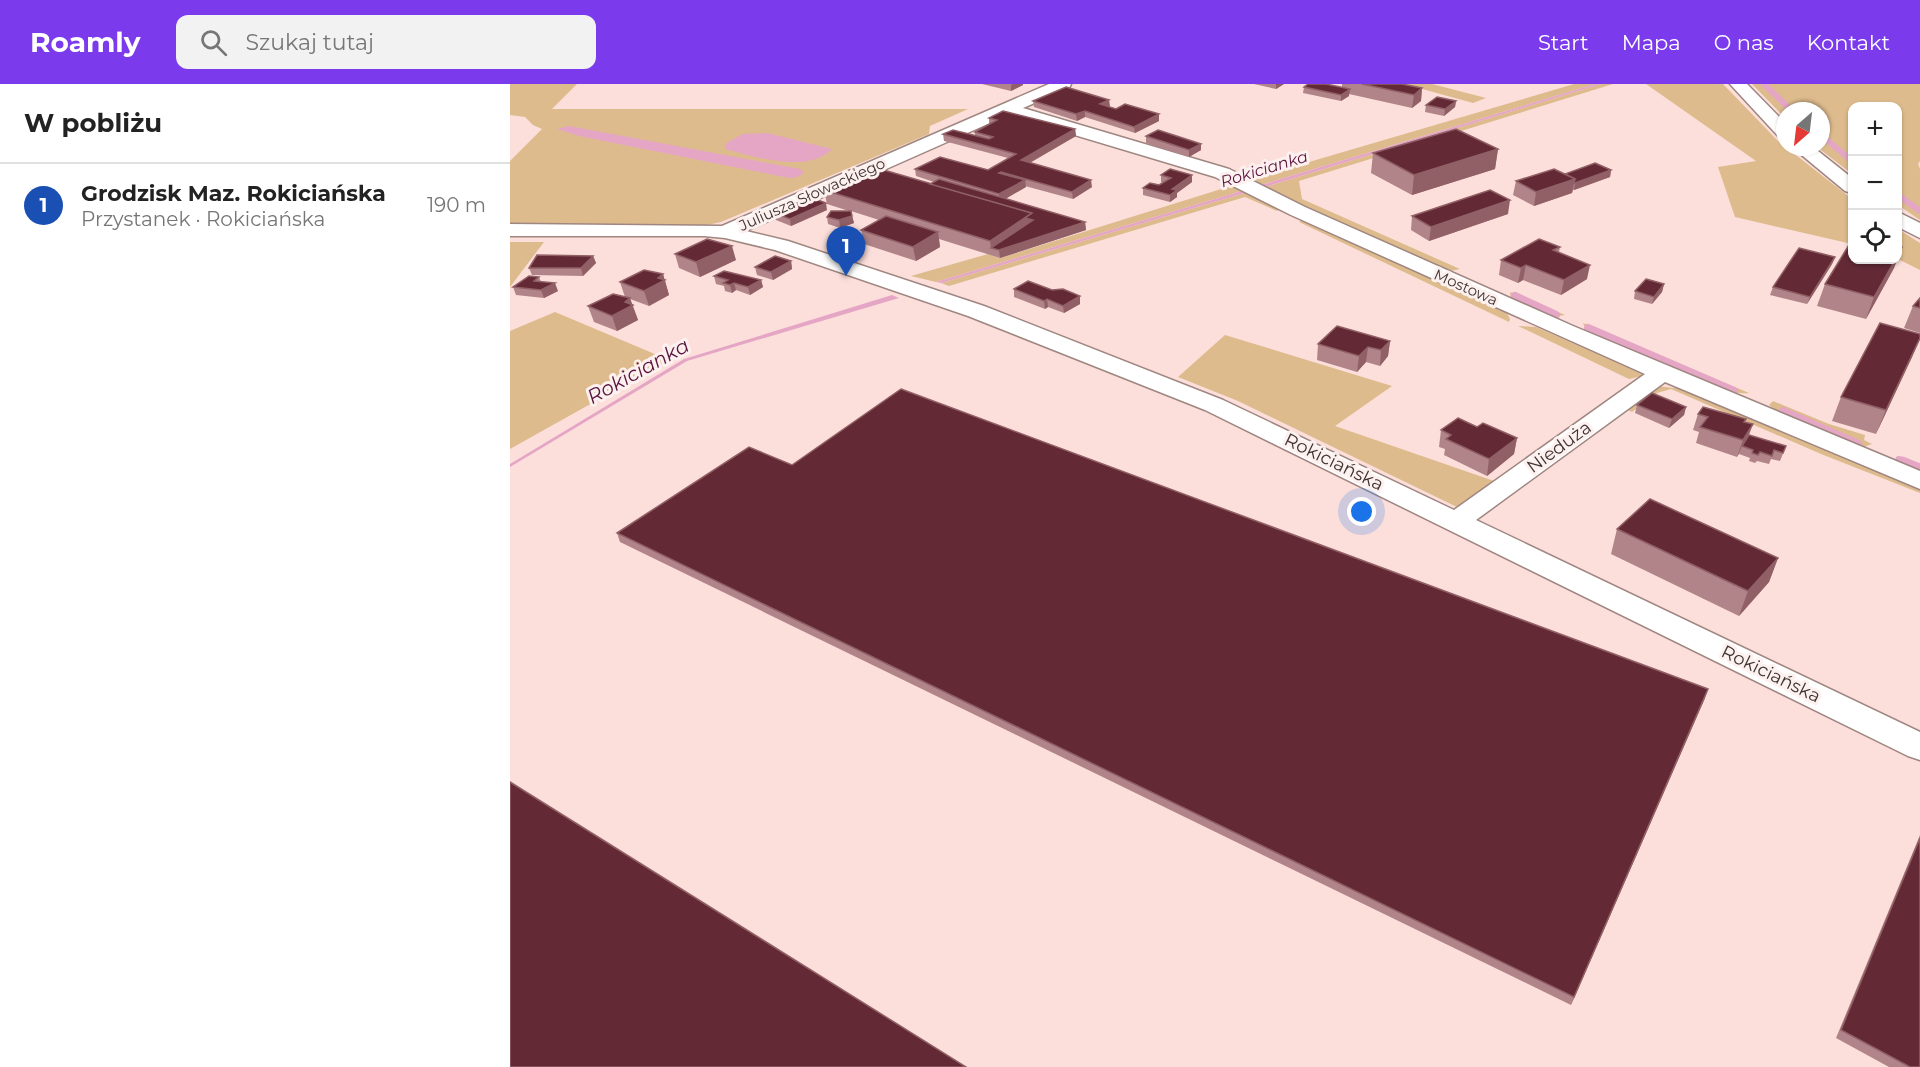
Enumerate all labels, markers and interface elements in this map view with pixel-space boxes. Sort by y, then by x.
search box [176,15,596,69]
text: Roamly [30,25,140,59]
icon: search [197,26,230,59]
text: Szukaj tutaj [245,29,374,56]
text: Start [1538,30,1589,55]
text: Mapa [1622,30,1681,55]
text: O nas [1714,30,1774,55]
text: Kontakt [1807,30,1890,55]
north arrow [1776,102,1830,156]
map controls [1848,102,1902,264]
button: + [1848,102,1902,156]
text: W pobliżu [24,107,162,139]
water label: Rokicianka [1218,147,1310,191]
street label: Juliusza Słowackiego [735,153,888,235]
button: − [1848,156,1902,210]
text: Grodzisk Maz. Rokiciańska [81,180,386,207]
text: 1 [40,193,47,217]
text: 190 m [427,193,486,217]
text: Przystanek · Rokiciańska [81,207,325,231]
button: locate [1848,210,1902,264]
pin: 1 [826,226,866,276]
street label: Mostowa [1431,265,1501,309]
water label: Rokicianka [583,333,693,409]
street label: Nieduża [1522,416,1596,478]
street label: Rokiciańska [1281,429,1387,495]
your location [1347,497,1376,526]
street label: Rokiciańska [1718,641,1824,707]

